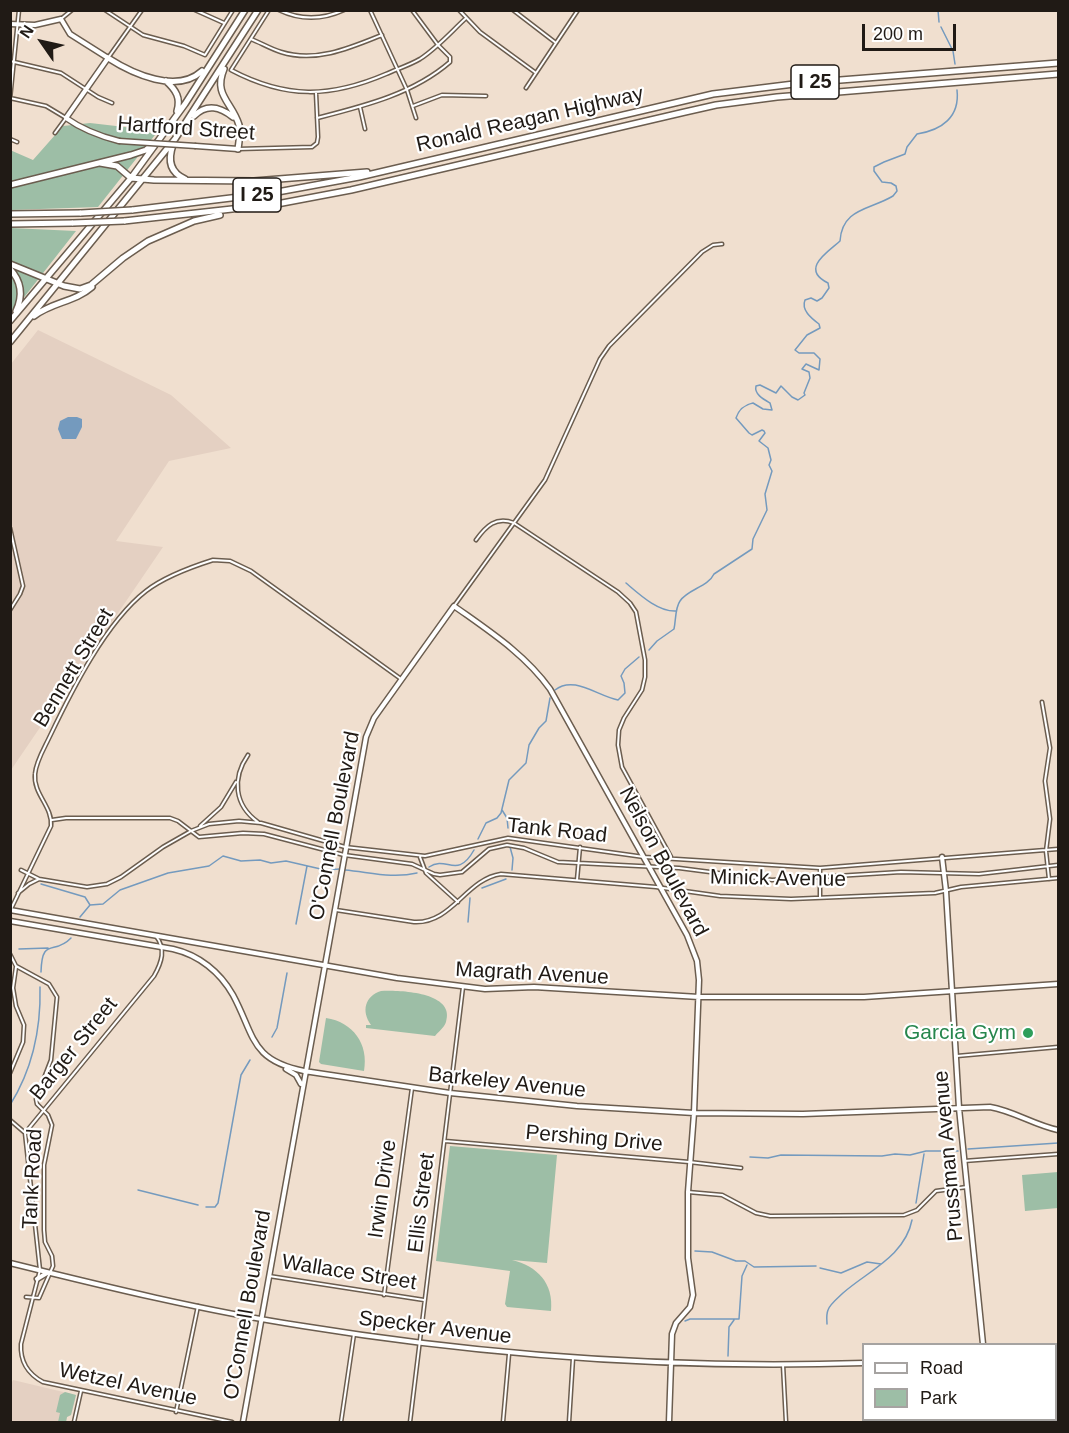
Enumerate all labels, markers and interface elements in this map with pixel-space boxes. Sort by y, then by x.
north arrow [12,12,72,72]
scale bar [865,12,960,50]
text: N [16,22,37,41]
text: 200 m [873,24,923,44]
road number: I 25 [791,65,839,99]
street label: Ronald Reagan Highway [414,82,646,158]
street label: Hartford Street [116,112,256,146]
road number: I 25 [233,178,281,212]
street label: Bennett Street [29,604,119,732]
street label: O'Connell Boulevard [304,729,366,923]
street label: Nelson Boulevard [613,783,713,941]
street label: Tank Road [506,813,608,849]
street label: Minick Avenue [710,865,846,893]
street label: Magrath Avenue [455,957,609,991]
street label: Barger Street [25,993,123,1105]
place label: Garcia Gym [904,1020,1016,1046]
marker: Garcia Gym [1021,1026,1035,1040]
street label: Barkeley Avenue [427,1062,587,1104]
street label: Prussman Avenue [929,1070,969,1242]
street label: Pershing Drive [524,1120,664,1158]
street label: Tank Road [18,1128,48,1230]
street label: Irwin Drive [364,1138,402,1240]
street label: Ellis Street [403,1152,441,1254]
street label: O'Connell Boulevard [219,1208,277,1402]
street label: Wallace Street [280,1250,418,1296]
street label: Specker Avenue [357,1306,513,1350]
legend [862,1343,1057,1421]
street label: Wetzel Avenue [57,1358,199,1412]
text: Road [920,1358,963,1378]
text: Park [920,1388,957,1408]

